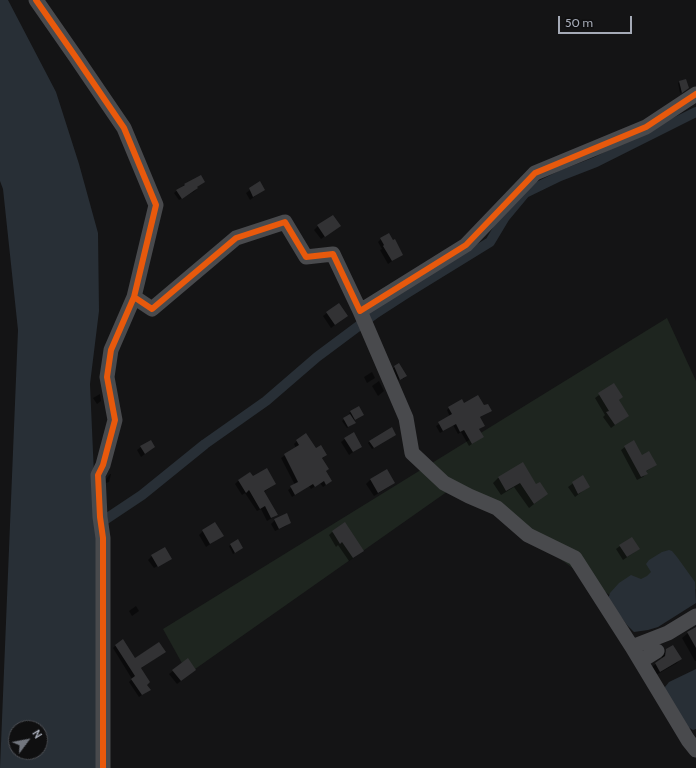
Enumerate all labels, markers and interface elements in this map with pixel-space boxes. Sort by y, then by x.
scale bar [560,8,634,34]
text: 50 m [565,15,593,30]
north arrow [8,720,48,760]
text: N [29,727,45,741]

